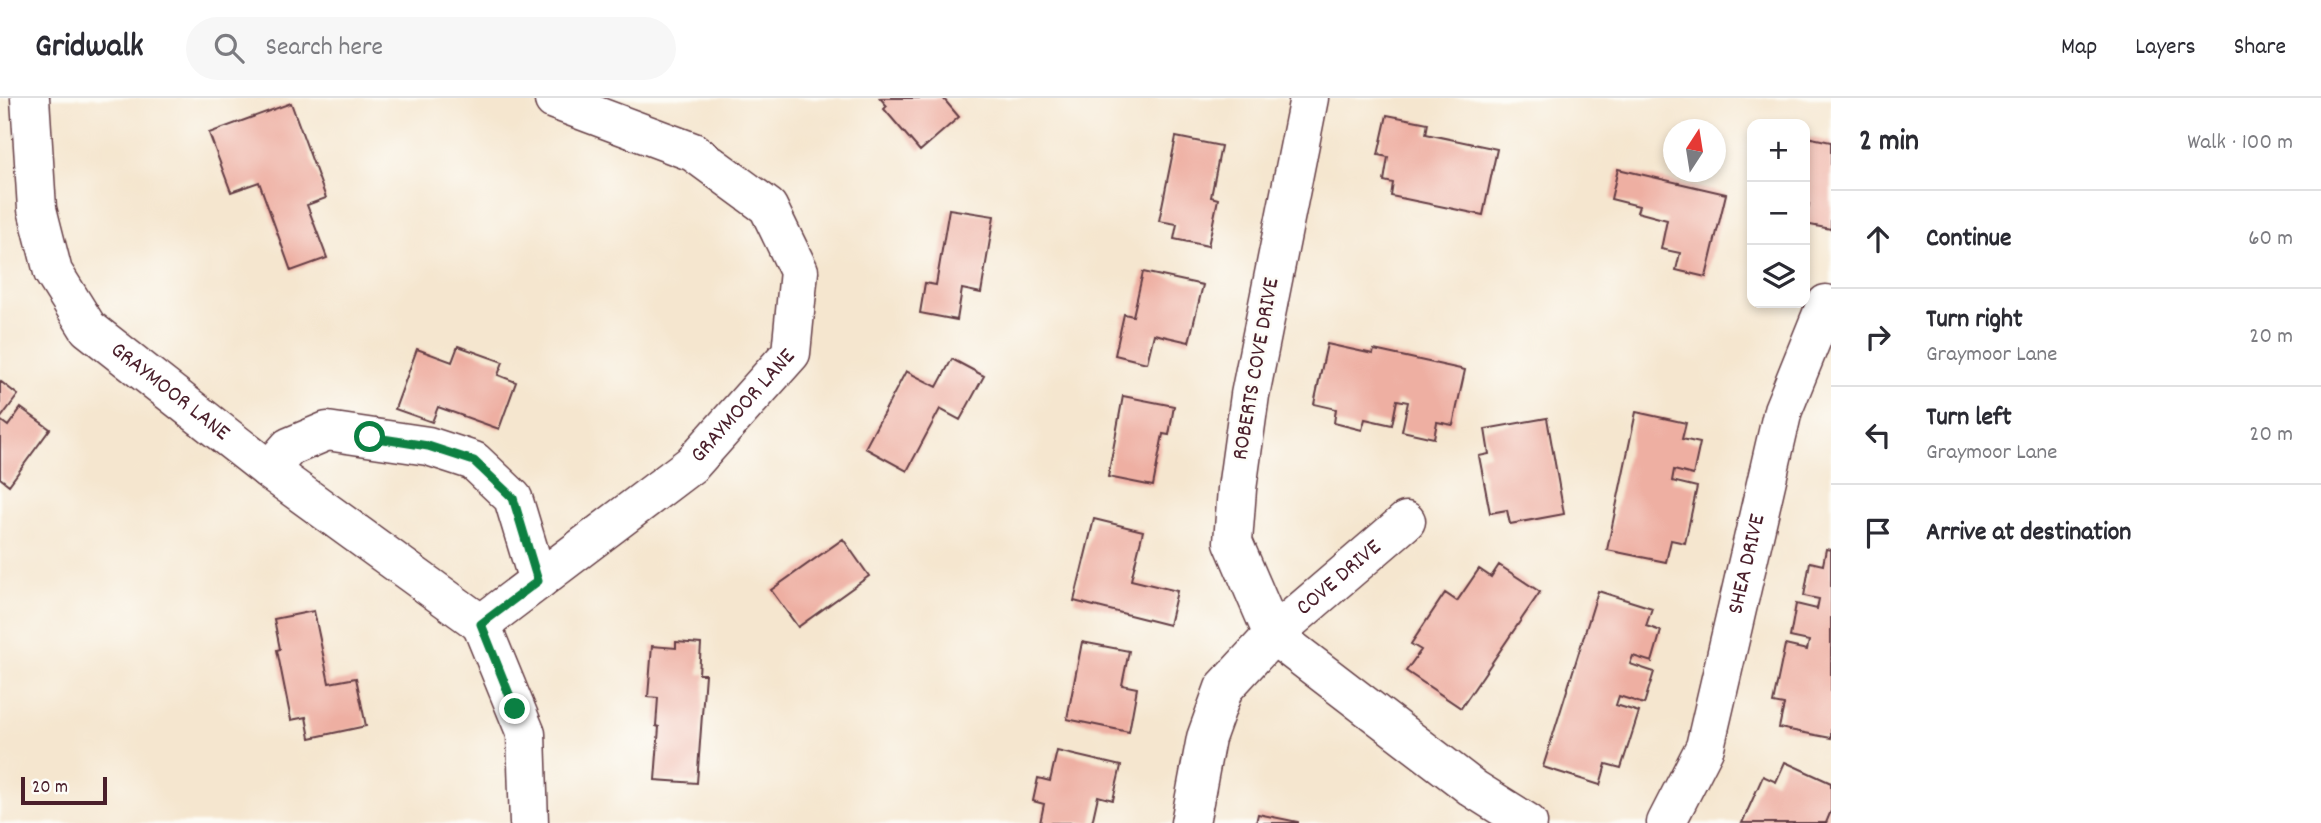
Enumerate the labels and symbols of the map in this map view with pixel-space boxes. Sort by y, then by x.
north arrow [1663,119,1726,182]
street label: ROBERTS COVE DRIVE [1225,275,1289,463]
street label: GRAYMOOR LANE [103,335,237,450]
street label: GRAYMOOR LANE [683,341,804,471]
route start [354,421,385,452]
street label: SHEA DRIVE [1720,510,1775,618]
street label: COVE DRIVE [1289,532,1390,624]
route end [499,693,530,724]
scale bar [21,774,107,806]

